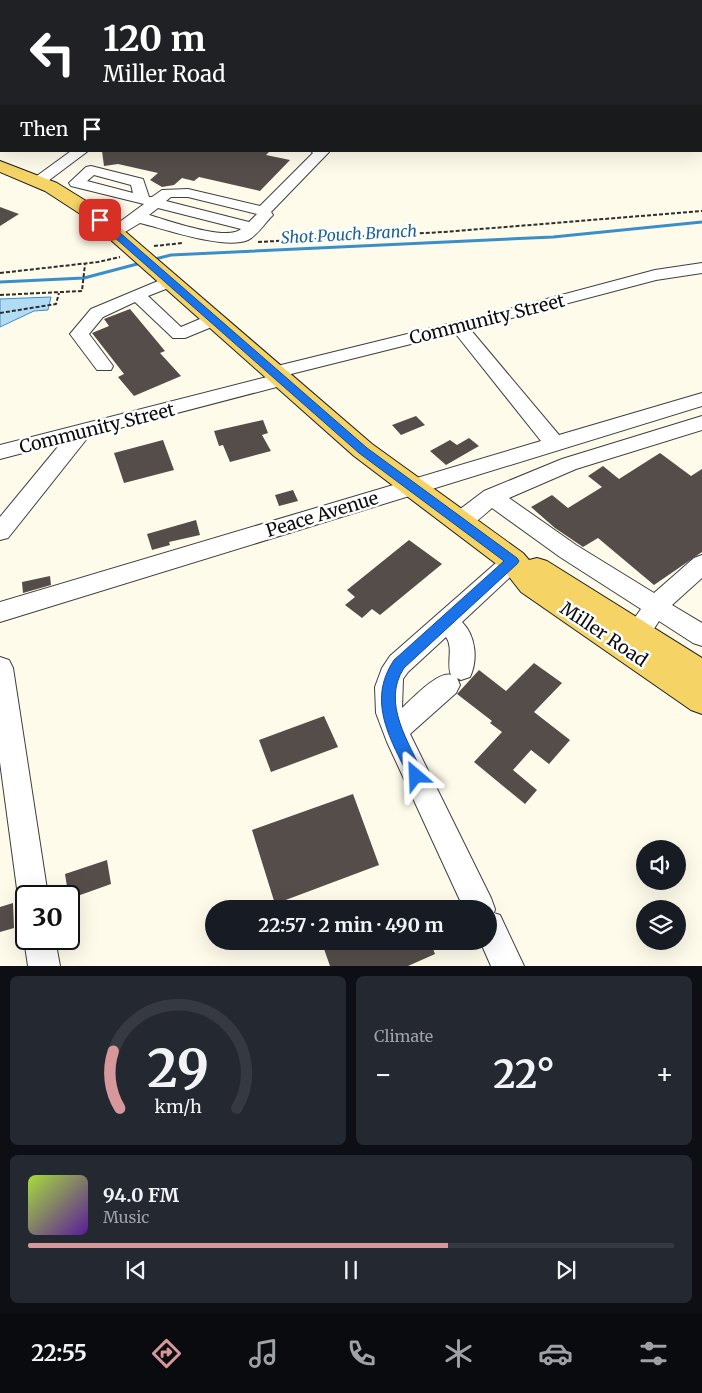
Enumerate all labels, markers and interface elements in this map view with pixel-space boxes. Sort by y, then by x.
text: 120 m [103,17,206,61]
icon: left [20,20,85,85]
text: Miller Road [103,60,225,88]
icon: arrive [78,115,106,143]
text: Then [20,117,68,141]
pin [79,199,121,241]
icon: arrive [86,206,114,234]
water label: Shot Pouch Branch [280,220,418,248]
street label: Community Street [407,289,567,349]
street label: Community Street [17,398,177,458]
street label: Peace Avenue [263,486,381,542]
street label: Miller Road [556,596,652,672]
position arrow [389,749,441,801]
map controls [636,840,686,950]
button: sound [636,840,686,890]
speed limit sign: 30 [15,885,80,950]
button: layers [636,900,686,950]
text: 22:57 · 2 min · 490 m [258,913,444,937]
text: Climate [374,1026,433,1046]
text: 29 [147,1036,209,1101]
text: 22° [493,1051,555,1098]
text: − [374,1056,393,1092]
text: + [655,1056,674,1092]
text: km/h [154,1095,202,1118]
text: 94.0 FM [103,1183,179,1207]
text: Music [103,1207,149,1227]
icon: previous [122,1256,150,1284]
icon: pause [337,1256,365,1284]
icon: next [552,1256,580,1284]
icon: directions [149,1336,184,1371]
icon: music [246,1336,281,1371]
icon: phone [344,1336,379,1371]
icon: climate [441,1336,476,1371]
icon: car [538,1336,573,1371]
icon: filters [636,1336,671,1371]
text: 22:55 [31,1339,87,1367]

